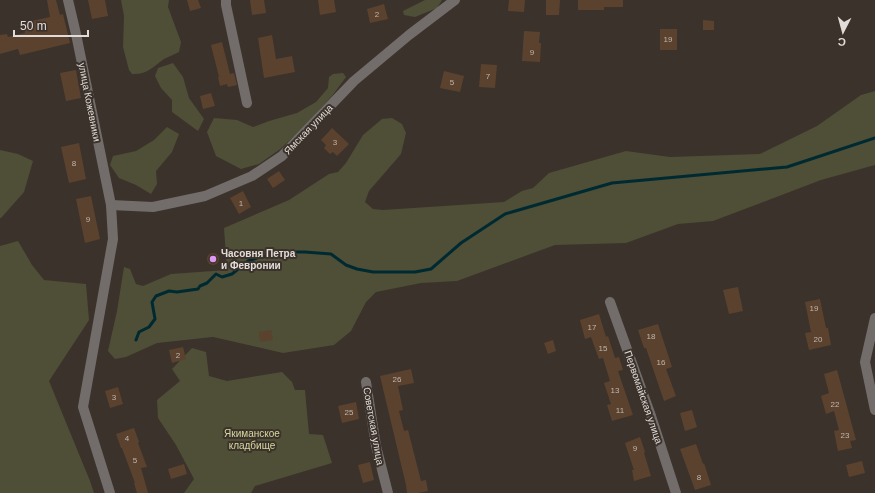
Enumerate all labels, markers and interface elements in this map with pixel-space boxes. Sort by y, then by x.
house number: 2 [375,10,380,19]
scale bar [14,12,88,38]
north arrow [823,12,863,52]
text: 50 m [20,19,47,33]
house number: 19 [664,35,673,44]
text: С [837,36,847,48]
house number: 9 [530,48,535,57]
street label: улица Кожевники [76,62,103,143]
house number: 7 [486,72,491,81]
house number: 5 [450,78,455,87]
street label: Ямская улица [282,102,335,157]
house number: 3 [333,138,338,147]
house number: 8 [72,159,77,168]
house number: 1 [239,199,244,208]
house number: 9 [86,215,91,224]
place label: Часовня Петра и Февронии [221,248,296,271]
marker: Часовня Петра и Февронии [208,254,218,264]
house number: 19 [810,304,819,313]
house number: 17 [588,323,597,332]
house number: 18 [647,332,656,341]
house number: 20 [814,335,823,344]
house number: 15 [599,344,608,353]
street label: Первомайская улица [622,349,665,446]
house number: 2 [176,351,181,360]
house number: 16 [657,358,666,367]
house number: 26 [393,375,402,384]
street label: Советская улица [361,386,386,466]
house number: 13 [611,386,620,395]
house number: 3 [112,393,117,402]
house number: 22 [831,400,840,409]
house number: 11 [616,406,625,415]
house number: 25 [345,408,354,417]
park label: Якиманское кладбище [224,428,280,451]
house number: 23 [841,431,850,440]
house number: 4 [125,434,130,443]
house number: 9 [633,444,638,453]
house number: 5 [133,456,138,465]
house number: 8 [697,473,702,482]

